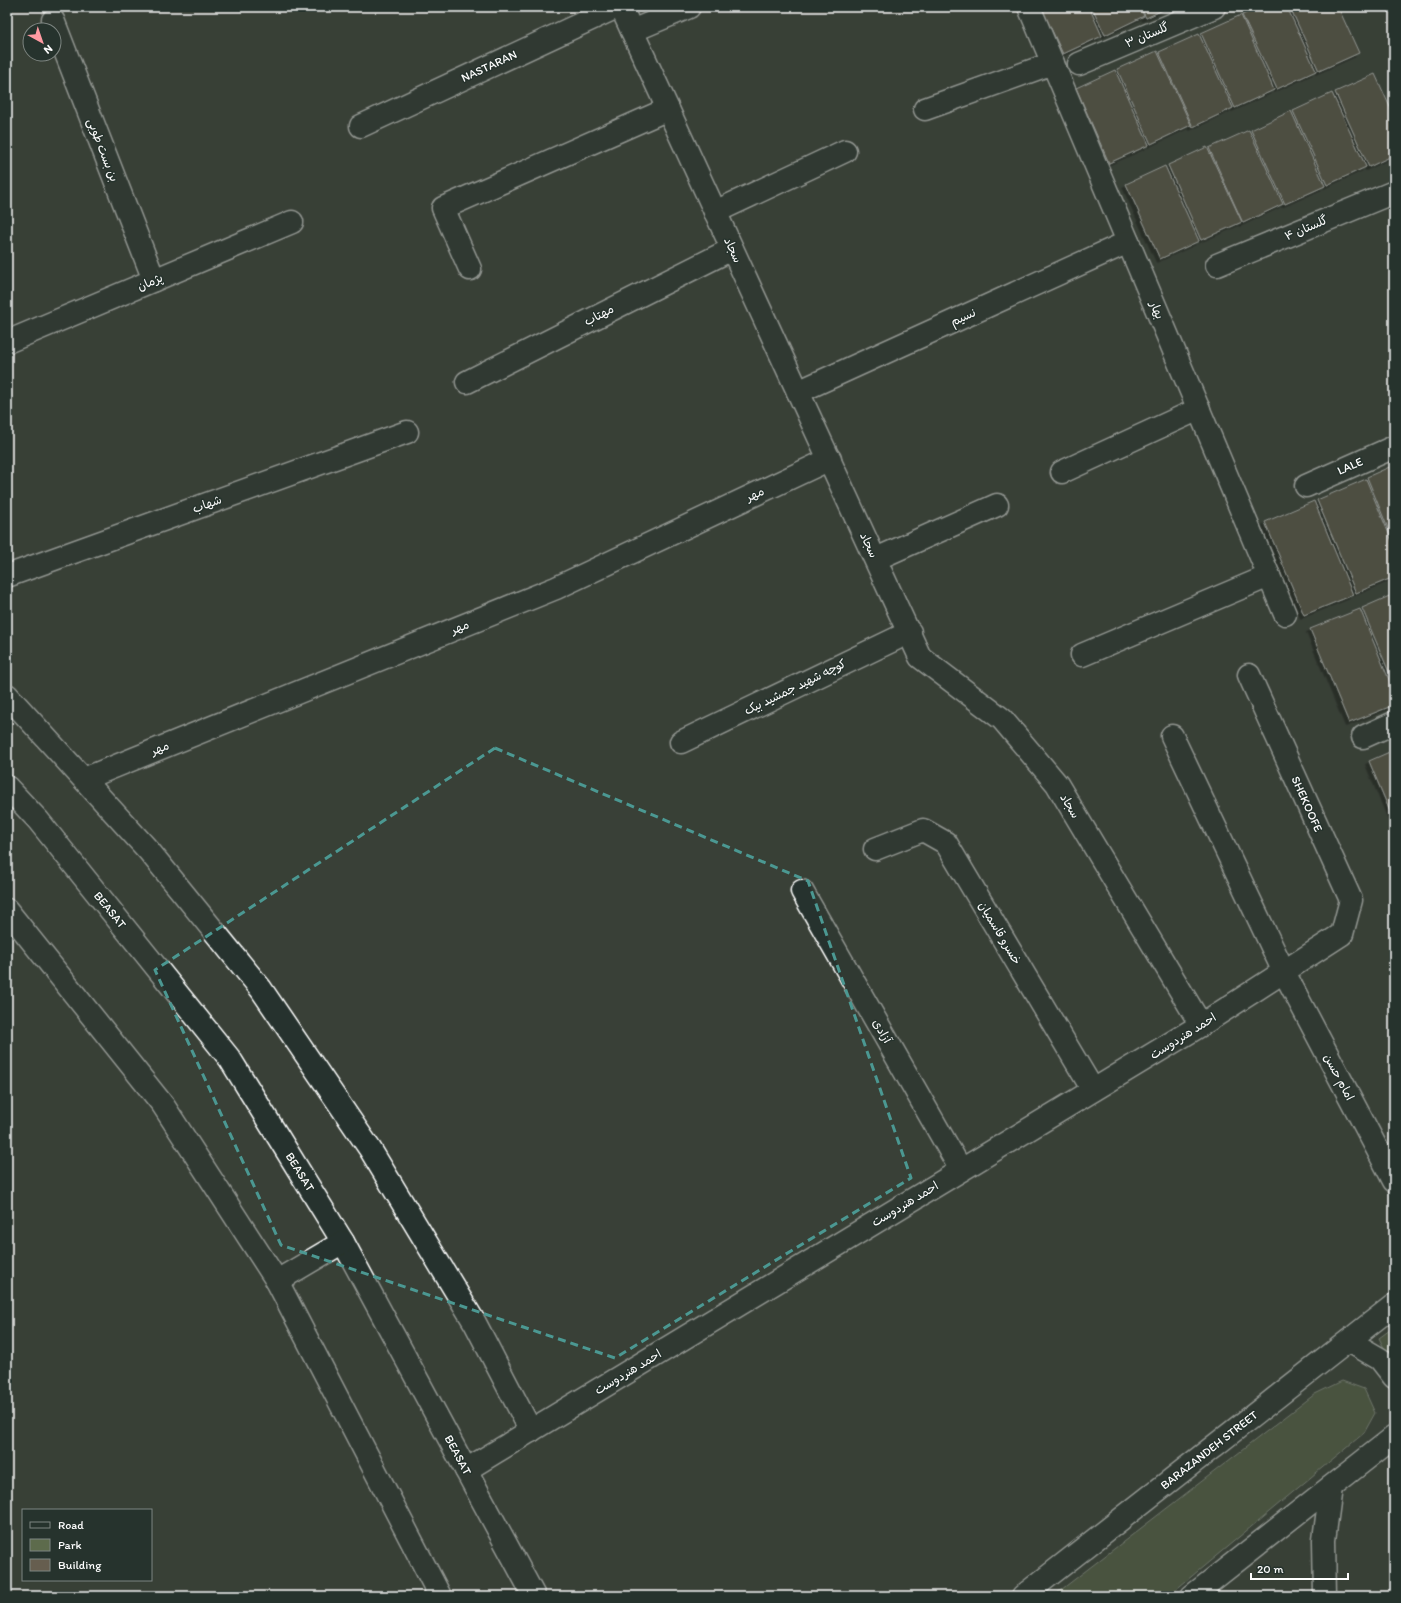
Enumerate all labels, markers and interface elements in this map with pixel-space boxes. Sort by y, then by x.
street label: گلستان ۳ [1123,20,1171,50]
north arrow [22,22,62,62]
text: N [41,42,55,57]
street label: NASTARAN [459,47,519,85]
street label: بن بست طوبی [84,116,122,184]
street label: گلستان ۴ [1282,213,1330,243]
street label: سجاد [720,235,745,265]
street label: پژمان [135,270,165,295]
street label: بهار [1146,298,1167,322]
street label: مهتاب [582,302,617,329]
street label: نسیم [948,305,979,331]
street label: LALE [1335,454,1365,478]
street label: مهر [743,484,766,505]
street label: شهاب [191,492,224,517]
street label: سجاد [856,530,881,560]
street label: مهر [448,617,471,637]
street label: کوچه شهید جمشید بیک [742,656,849,719]
street label: مهر [148,738,171,758]
street label: SHEKOOFE [1289,774,1326,834]
street label: سجاد [1056,791,1083,821]
street label: BEASAT [91,889,129,931]
street label: خسرو قاسمیان [975,899,1024,968]
street label: احمد هنردوست [1147,1010,1219,1063]
street label: آزادی [870,1017,895,1046]
street label: امام حسن [1319,1051,1357,1104]
street label: BEASAT [283,1150,318,1194]
street label: احمد هنردوست [869,1179,941,1230]
street label: احمد هنردوست [592,1347,664,1398]
street label: BARAZANDEH STREET [1158,1408,1261,1492]
street label: BEASAT [442,1433,474,1478]
legend [22,1509,152,1581]
text: Road [58,1518,84,1532]
text: Park [58,1538,82,1552]
scale bar [1251,1555,1348,1581]
text: Building [58,1558,102,1572]
text: 20 m [1257,1562,1284,1576]

